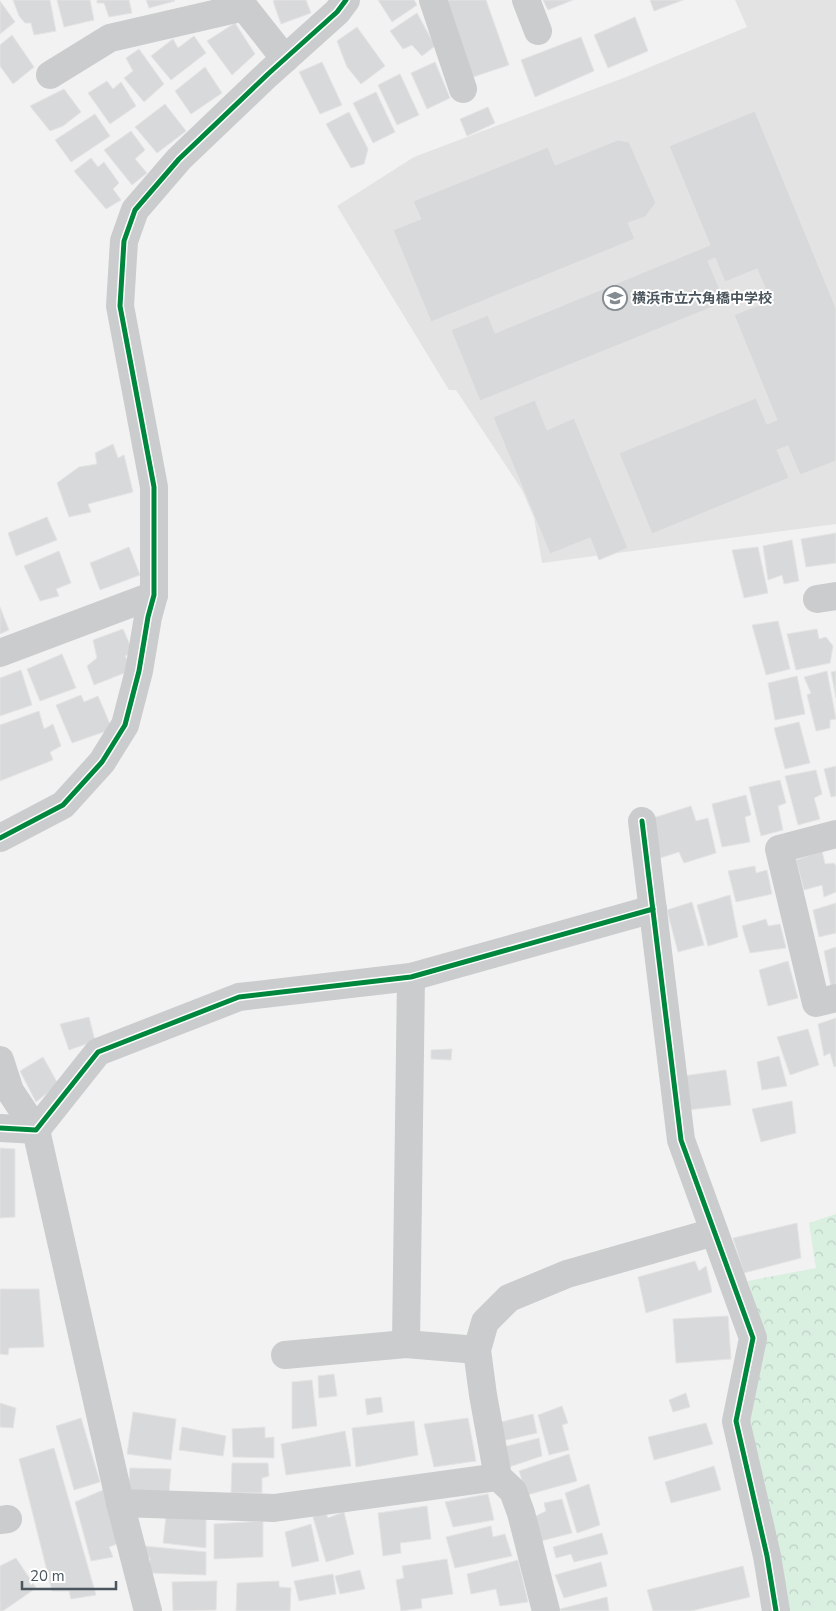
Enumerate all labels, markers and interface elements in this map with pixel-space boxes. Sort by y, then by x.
school or university icon: 横浜市立六角橋中学校 [602,285,628,311]
place label: 横浜市立六角橋中学校 [632,289,772,308]
scale bar [22,1558,116,1590]
text: 20 m [30,1566,65,1586]

